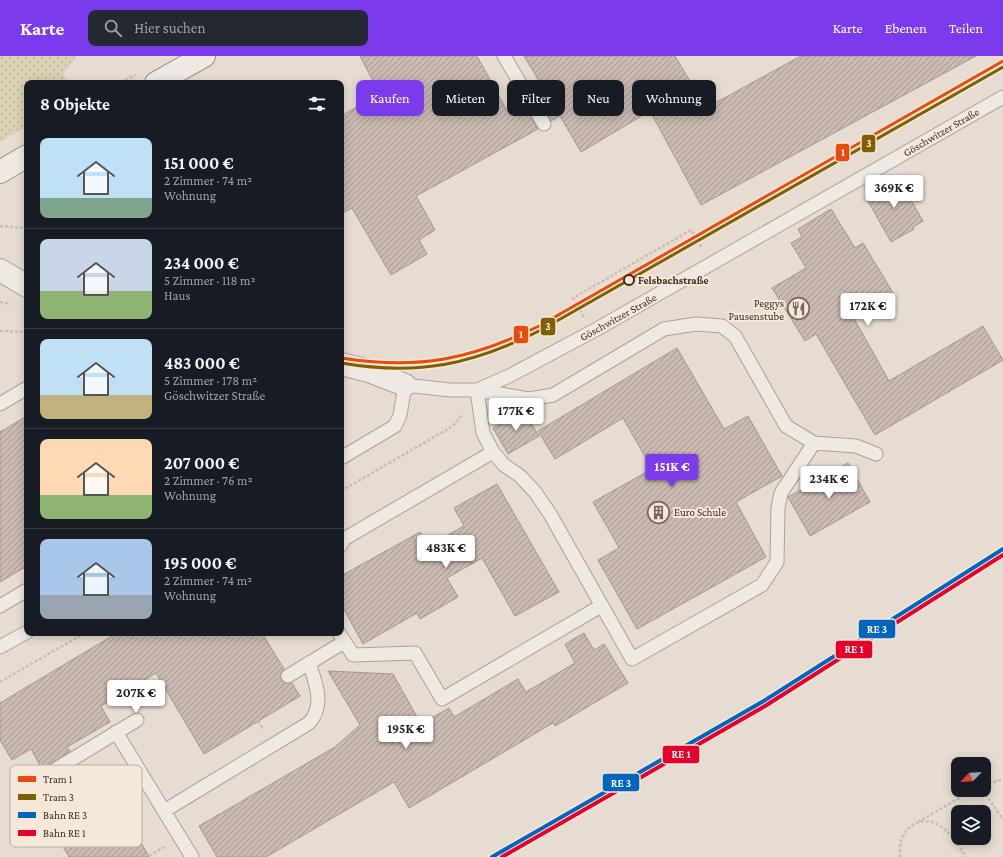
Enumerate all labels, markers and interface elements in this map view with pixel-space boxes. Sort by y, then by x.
search box [88,10,368,46]
icon: search [102,17,124,39]
text: Karte [20,18,64,39]
text: Hier suchen [134,20,206,36]
text: Karte [833,20,863,36]
text: Ebenen [885,20,927,36]
text: Teilen [949,20,983,36]
chip: Kaufen [356,80,424,116]
chip: Mieten [432,80,499,116]
chip: Filter [507,80,565,116]
chip: Neu [573,80,624,116]
chip: Wohnung [632,80,716,116]
icon: filters [306,93,328,115]
text: 8 Objekte [40,95,110,114]
street label: Göschwitzer Straße [901,105,981,159]
line badge: 3 [861,134,876,153]
text: 3 [866,137,872,149]
line badge: 1 [835,143,850,162]
text: 1 [841,146,845,158]
icon: home [72,154,120,202]
text: 151 000 € [164,154,234,173]
text: 2 Zimmer · 74 m² [164,173,252,188]
pin: 369K € [861,175,927,209]
text: 369K € [874,180,914,195]
text: Wohnung [164,188,216,203]
text: 234 000 € [164,254,239,273]
icon: home [72,255,120,303]
text: 5 Zimmer · 118 m² [164,273,256,288]
marker: Felsbachstraße [623,274,635,286]
place label: Felsbachstraße [638,274,709,286]
text: Haus [164,288,191,303]
street label: Göschwitzer Straße [578,291,659,343]
pin: 172K € [835,293,901,327]
restaurant icon: Peggys Pausenstube [786,296,812,322]
place label: Peggys Pausenstube [728,297,784,322]
text: 172K € [849,298,887,313]
line badge: 3 [540,317,556,336]
text: 3 [545,320,551,332]
line badge: 1 [513,325,529,344]
text: 1 [519,328,523,340]
text: 483 000 € [164,354,240,373]
icon: home [72,355,120,403]
text: 5 Zimmer · 178 m² [164,373,257,388]
text: Göschwitzer Straße [164,388,265,403]
pin: 177K € [483,398,549,432]
text: 177K € [498,403,534,418]
text: 207 000 € [164,454,240,473]
pin: 151K € [639,454,705,488]
icon: home [72,455,120,503]
text: 151K € [654,459,690,474]
pin: 234K € [796,466,862,500]
text: 234K € [809,471,849,486]
text: 2 Zimmer · 76 m² [164,473,252,488]
text: Wohnung [164,488,216,503]
building icon: Euro Schule [646,499,672,525]
place label: Euro Schule [674,506,726,518]
pin: 483K € [413,535,479,569]
text: 483K € [426,540,466,555]
text: 195 000 € [164,554,236,573]
icon: home [72,555,120,603]
text: 2 Zimmer · 74 m² [164,573,252,588]
text: Wohnung [164,588,216,603]
line badge: RE 3 [858,619,896,639]
text: RE 3 [867,623,887,635]
line badge: RE 1 [835,640,873,659]
text: RE 1 [844,643,864,655]
pin: 207K € [103,680,169,714]
text: 207K € [116,685,156,700]
pin: 195K € [373,716,439,750]
text: 195K € [387,721,425,736]
line badge: RE 1 [662,745,700,764]
text: RE 1 [671,748,691,760]
north arrow [951,757,991,797]
map controls [951,757,991,845]
legend [10,765,142,847]
text: Tram 1 [43,773,73,785]
line badge: RE 3 [602,773,640,792]
text: RE 3 [611,777,631,789]
text: Tram 3 [43,791,74,803]
button: layers [951,805,991,845]
text: Bahn RE 3 [43,809,87,821]
text: Bahn RE 1 [43,827,86,839]

